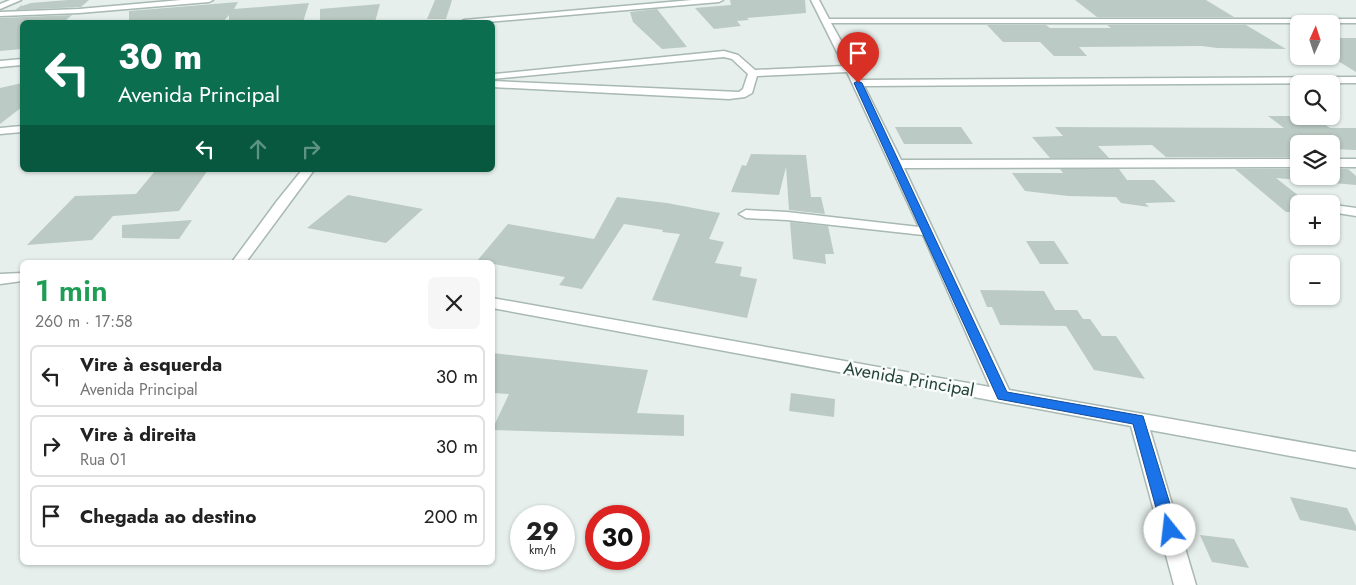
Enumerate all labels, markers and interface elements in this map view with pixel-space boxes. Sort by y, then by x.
north arrow [1290,15,1340,65]
map controls [1290,15,1340,305]
text: 30 m [118,32,202,82]
pin [837,32,879,83]
icon: arrive [844,39,872,67]
icon: left [35,40,100,105]
button: search [1290,75,1340,125]
text: Avenida Principal [118,78,280,110]
icon: left [191,135,219,163]
icon: ahead [244,135,272,163]
icon: right [297,135,325,163]
button: layers [1290,135,1340,185]
button: + [1290,195,1340,245]
button: − [1290,255,1340,305]
text: 1 min [35,269,108,312]
button: close [428,277,480,329]
text: 260 m · 17:58 [35,310,133,333]
text: Vire à esquerda [80,351,222,378]
street label: Avenida Principal [841,355,977,403]
icon: left [37,362,65,390]
text: 30 m [436,363,478,390]
text: Avenida Principal [80,378,198,401]
text: Vire à direita [80,421,196,448]
icon: right [37,432,65,460]
text: 30 m [436,433,478,460]
text: Rua 01 [80,448,127,471]
icon: arrive [37,502,65,530]
text: Chegada ao destino [80,503,256,530]
text: 200 m [424,503,478,530]
position arrow [1143,503,1195,555]
speed limit sign: 30 [585,505,650,570]
text: 29 [526,513,559,549]
text: km/h [529,541,556,559]

